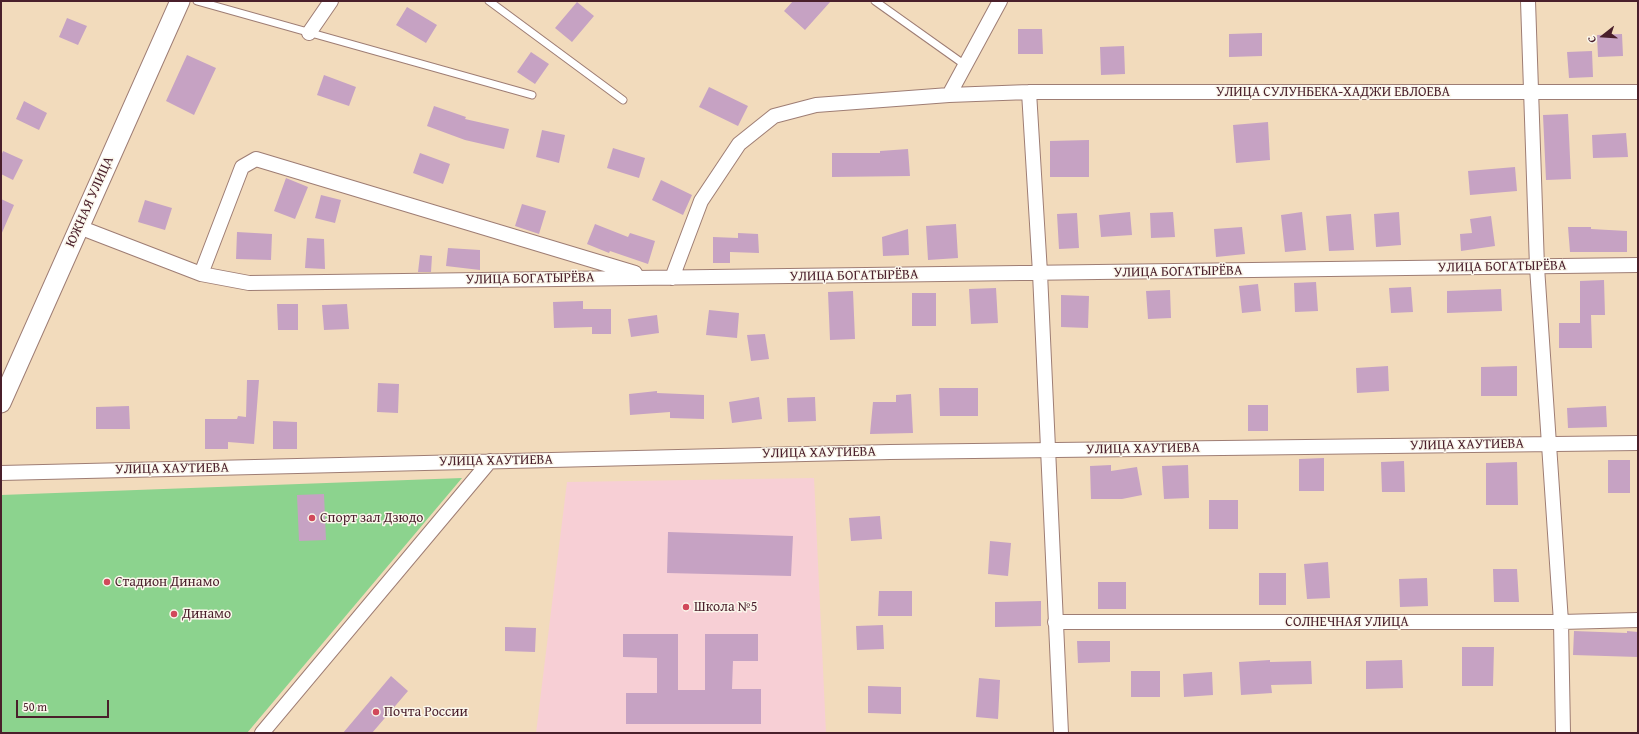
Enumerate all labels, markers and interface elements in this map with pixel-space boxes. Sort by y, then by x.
north arrow [1583,16,1623,56]
text: С [1583,34,1600,45]
street label: УЛИЦА СУЛУНБЕКА-ХАДЖИ ЕВЛОЕВА [1216,84,1450,100]
street label: ЮЖНАЯ УЛИЦА [62,154,118,250]
street label: УЛИЦА БОГАТЫРЁВА [1437,257,1567,277]
street label: УЛИЦА БОГАТЫРЁВА [1113,262,1243,282]
street label: УЛИЦА БОГАТЫРЁВА [789,266,919,286]
street label: УЛИЦА БОГАТЫРЁВА [465,269,595,289]
street label: УЛИЦА ХАУТИЕВА [1410,436,1524,454]
street label: УЛИЦА ХАУТИЕВА [1086,440,1200,458]
street label: УЛИЦА ХАУТИЕВА [762,444,876,462]
street label: УЛИЦА ХАУТИЕВА [439,452,553,470]
street label: УЛИЦА ХАУТИЕВА [115,460,229,478]
place label: Спорт зал Дзюдо [320,510,423,526]
marker: Спорт зал Дзюдо [307,513,317,523]
place label: Стадион Динамо [115,574,220,590]
marker: Стадион Динамо [102,577,112,587]
place label: Школа №5 [694,599,758,615]
marker: Школа №5 [681,602,691,612]
place label: Динамо [182,606,231,622]
marker: Динамо [169,609,179,619]
street label: СОЛНЕЧНАЯ УЛИЦА [1285,614,1409,630]
scale bar [18,692,111,718]
text: 50 m [23,698,47,715]
place label: Почта России [384,704,468,720]
marker: Почта России [371,707,381,717]

